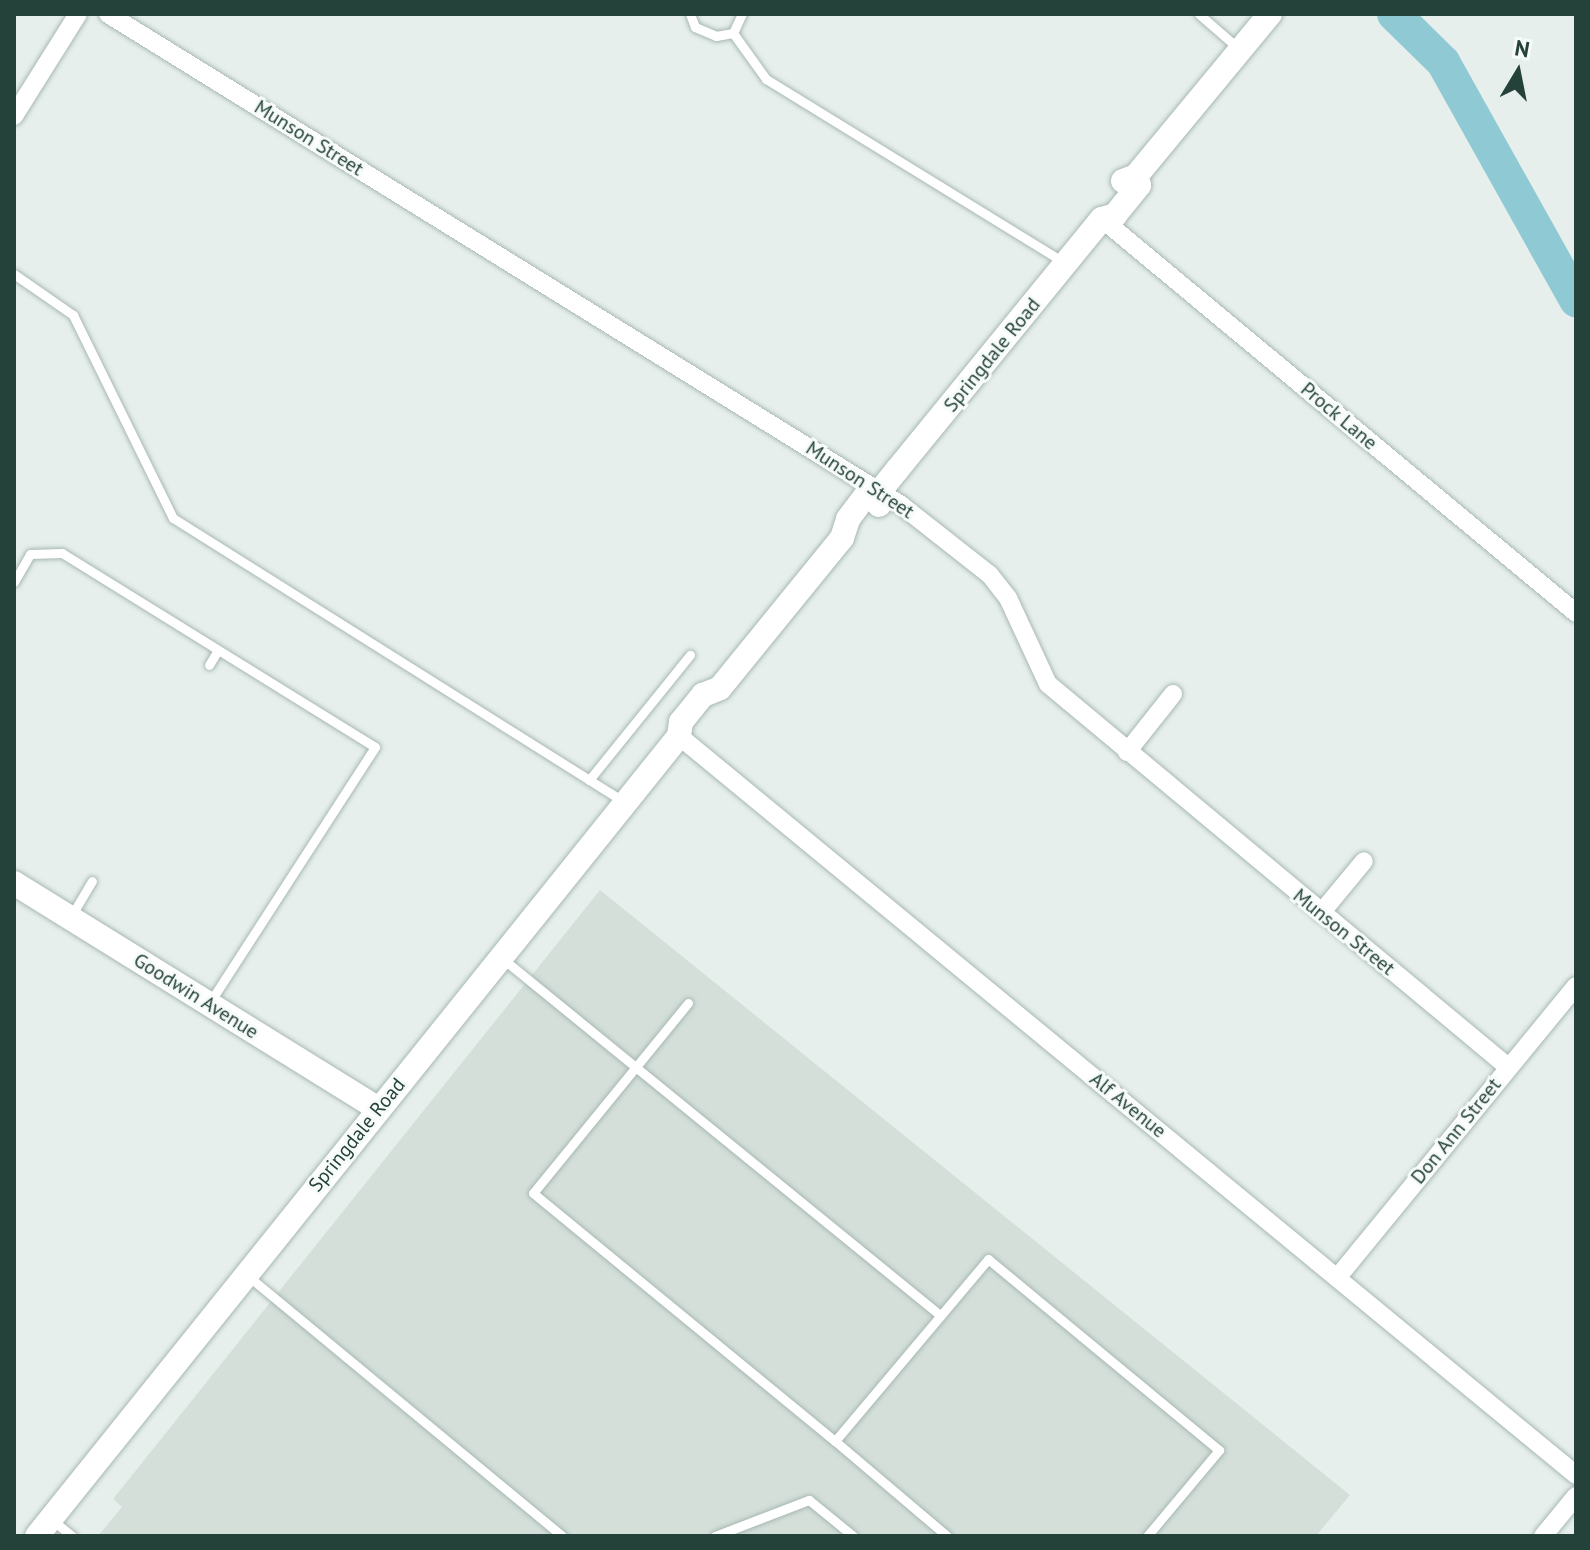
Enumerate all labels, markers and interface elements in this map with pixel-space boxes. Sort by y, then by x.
north arrow [1478,32,1558,112]
text: N [1513,33,1532,63]
street label: Munson Street [250,95,368,181]
street label: Springdale Road [939,293,1045,417]
street label: Prock Lane [1296,377,1382,455]
street label: Munson Street [801,436,919,524]
street label: Munson Street [1288,884,1400,980]
street label: Goodwin Avenue [129,948,263,1044]
street label: Alf Avenue [1085,1067,1171,1143]
street label: Springdale Road [304,1073,410,1197]
street label: Don Ann Street [1406,1073,1506,1189]

